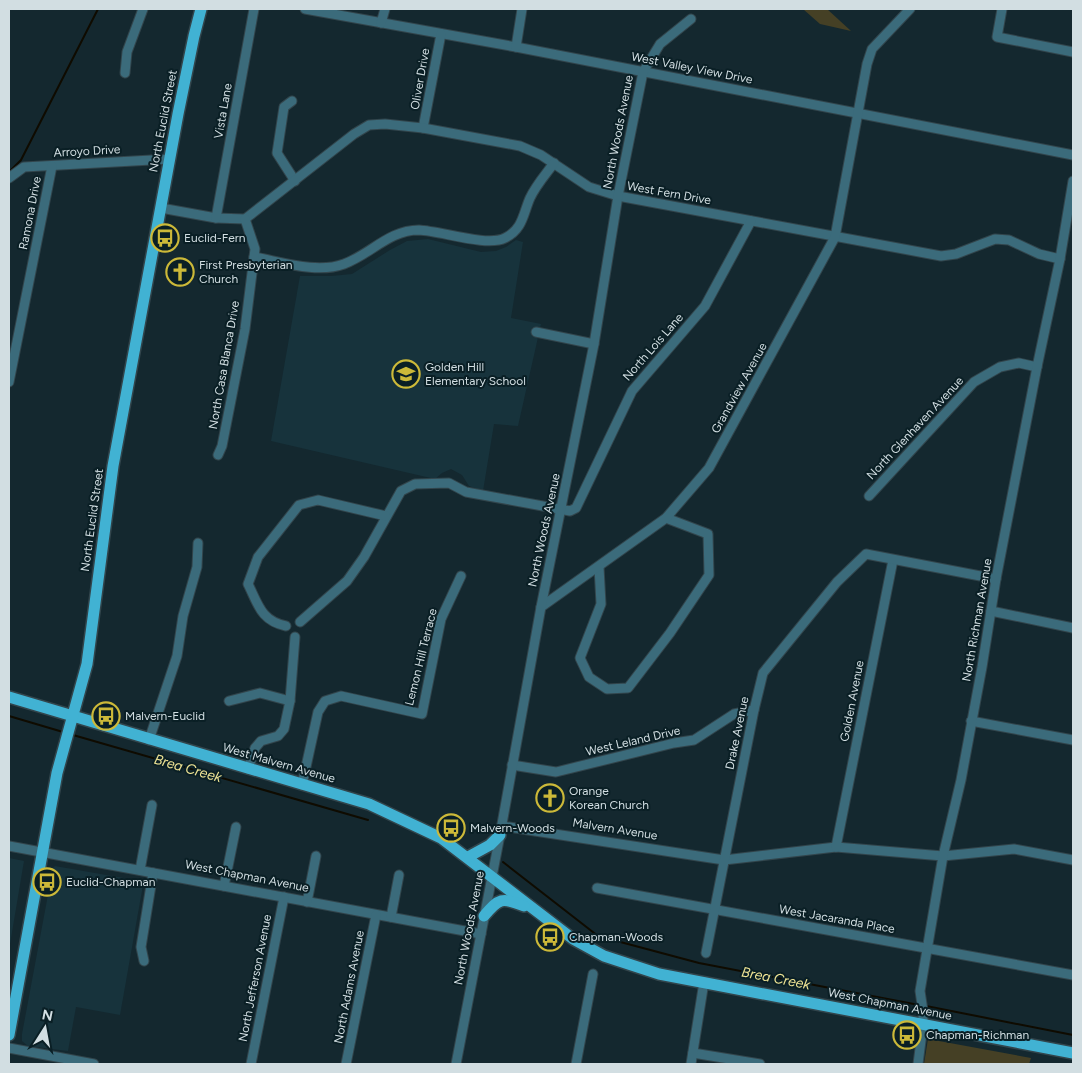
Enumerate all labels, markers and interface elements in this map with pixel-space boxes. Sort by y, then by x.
street label: Oliver Drive [408,47,432,111]
street label: West Valley View Drive [630,49,754,87]
street label: North Euclid Street [146,68,180,173]
street label: North Woods Avenue [600,73,636,190]
street label: Vista Lane [211,82,235,140]
street label: Arroyo Drive [53,142,121,160]
street label: Ramona Drive [16,175,44,251]
street label: West Fern Drive [626,179,713,207]
bus stop icon: Euclid-Fern [150,223,180,253]
place label: Euclid-Fern [184,231,246,245]
church icon: First Presbyterian Church [165,257,195,287]
place label: First Presbyterian Church [199,258,293,286]
street label: North Casa Blanca Drive [206,299,242,430]
street label: North Lois Lane [620,310,686,384]
street label: Grandview Avenue [708,340,770,436]
school or university icon: Golden Hill Elementary School [391,359,421,389]
place label: Golden Hill Elementary School [425,360,526,388]
street label: North Glenhaven Avenue [864,373,966,482]
street label: North Euclid Street [78,467,106,572]
street label: North Woods Avenue [525,472,563,588]
street label: North Richman Avenue [959,557,995,683]
street label: Lemon Hill Terrace [402,607,440,707]
street label: Golden Avenue [837,659,867,743]
street label: Drake Avenue [722,695,752,771]
bus stop icon: Malvern-Euclid [91,701,121,731]
place label: Malvern-Euclid [125,709,205,723]
street label: West Leland Drive [584,723,682,759]
street label: West Malvern Avenue [221,740,337,786]
water label: Brea Creek [152,751,225,787]
church icon: Orange Korean Church [535,783,565,813]
place label: Orange Korean Church [569,784,649,812]
bus stop icon: Malvern-Woods [436,813,466,843]
street label: Malvern Avenue [571,815,659,843]
place label: Malvern-Woods [470,821,555,835]
street label: West Chapman Avenue [184,857,311,895]
bus stop icon: Euclid-Chapman [32,867,62,897]
street label: North Woods Avenue [451,869,487,986]
place label: Euclid-Chapman [66,875,156,889]
street label: West Jacaranda Place [778,902,896,936]
street label: North Jefferson Avenue [236,913,274,1043]
bus stop icon: Chapman-Woods [535,922,565,952]
street label: North Adams Avenue [331,929,367,1045]
place label: Chapman-Woods [569,930,664,944]
water label: Brea Creek [740,964,813,994]
street label: West Chapman Avenue [827,985,954,1023]
north arrow [20,1003,70,1053]
text: N [40,1006,54,1025]
bus stop icon: Chapman-Richman [892,1020,922,1050]
place label: Chapman-Richman [926,1028,1029,1042]

